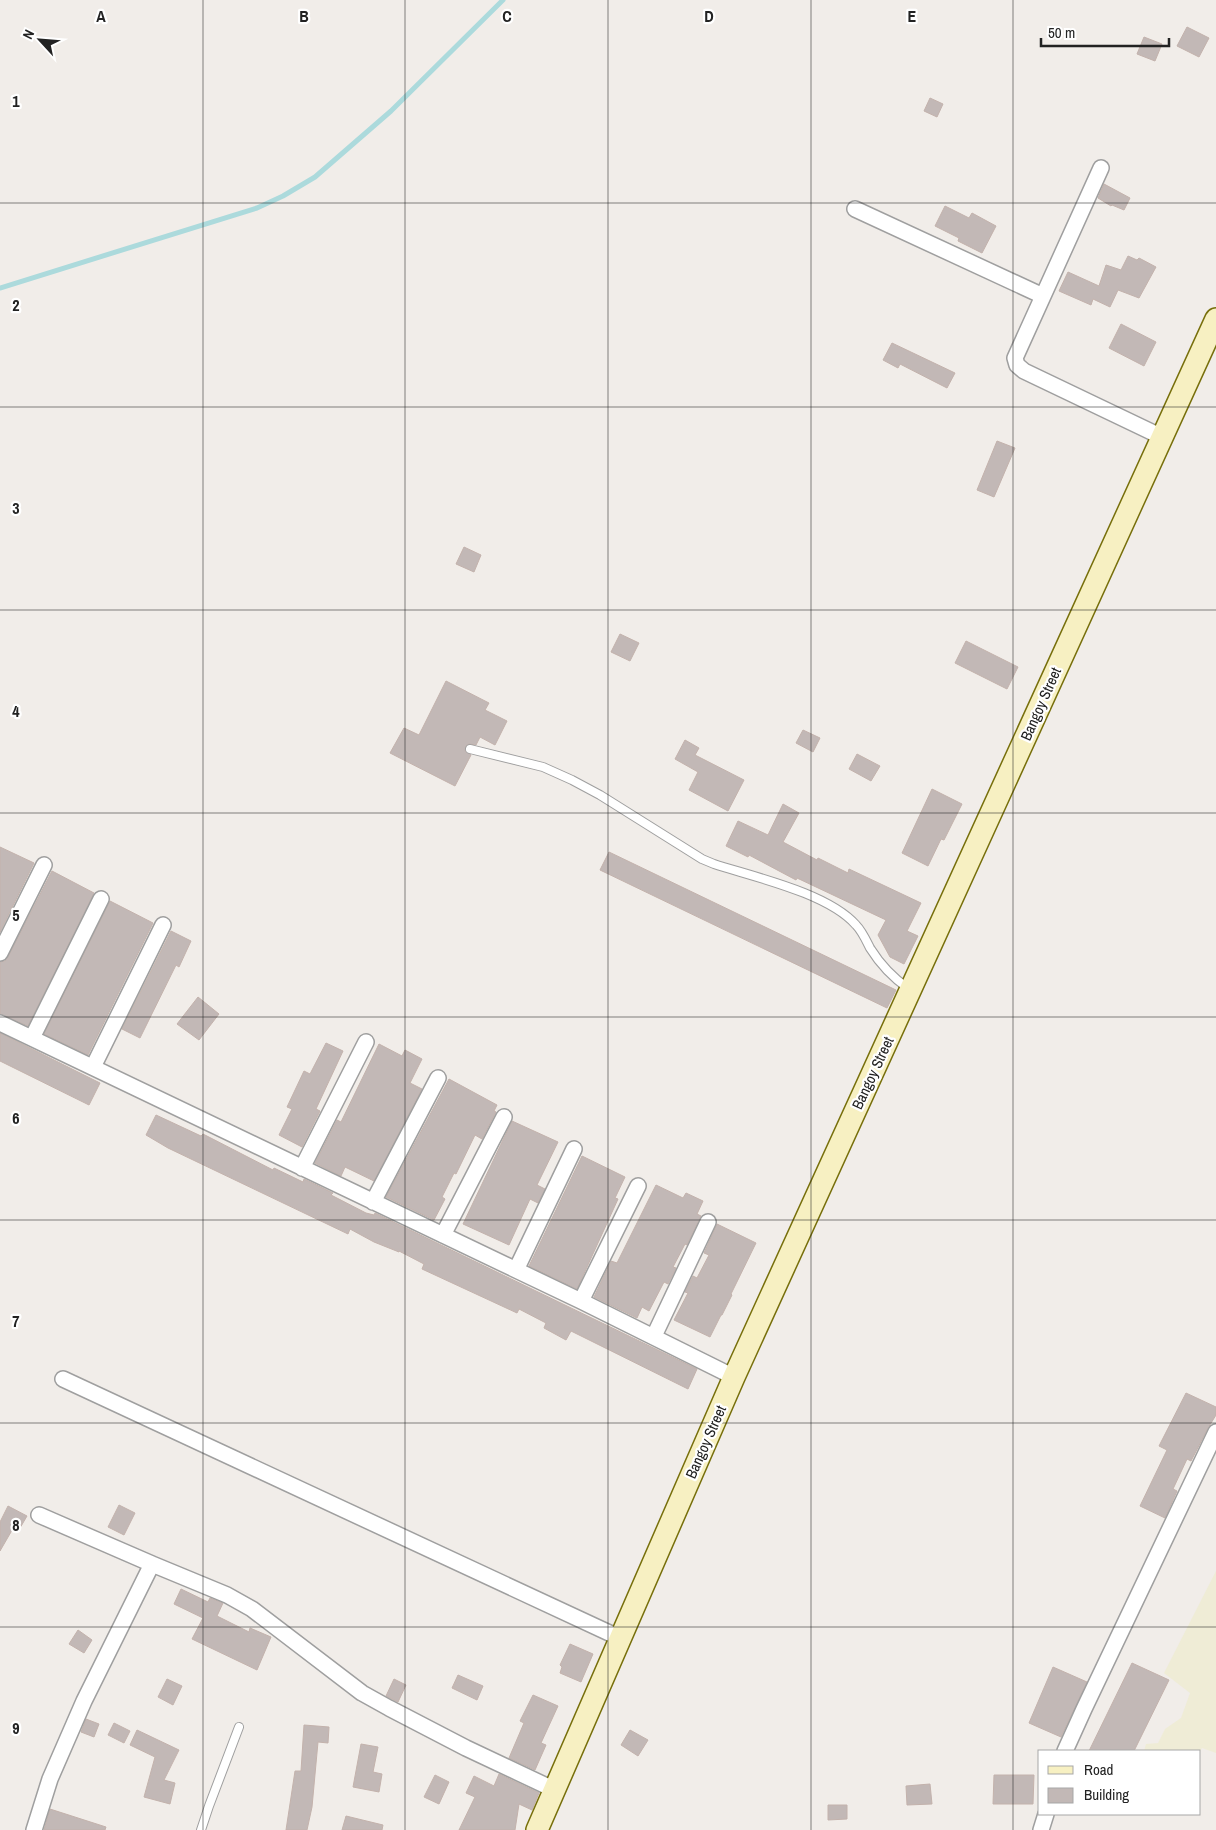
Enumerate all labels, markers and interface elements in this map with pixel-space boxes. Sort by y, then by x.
text: A [96,5,106,27]
text: B [299,5,309,27]
text: C [502,5,512,27]
text: D [704,5,714,27]
text: E [908,5,917,27]
north arrow [15,15,65,65]
scale bar [1041,15,1168,47]
text: 50 m [1048,22,1075,43]
text: N [18,27,38,42]
text: 1 [12,90,20,112]
text: 2 [12,294,20,316]
text: 3 [12,497,20,519]
street label: Bangoy Street [1015,663,1066,744]
text: 4 [12,700,20,722]
text: 5 [12,904,20,926]
street label: Bangoy Street [847,1033,899,1113]
text: 6 [12,1107,20,1129]
text: 7 [12,1310,20,1332]
street label: Bangoy Street [680,1401,731,1482]
text: 8 [12,1514,20,1536]
text: 9 [12,1717,20,1739]
legend [1038,1750,1201,1815]
text: Road [1084,1759,1113,1780]
text: Building [1084,1784,1129,1805]

